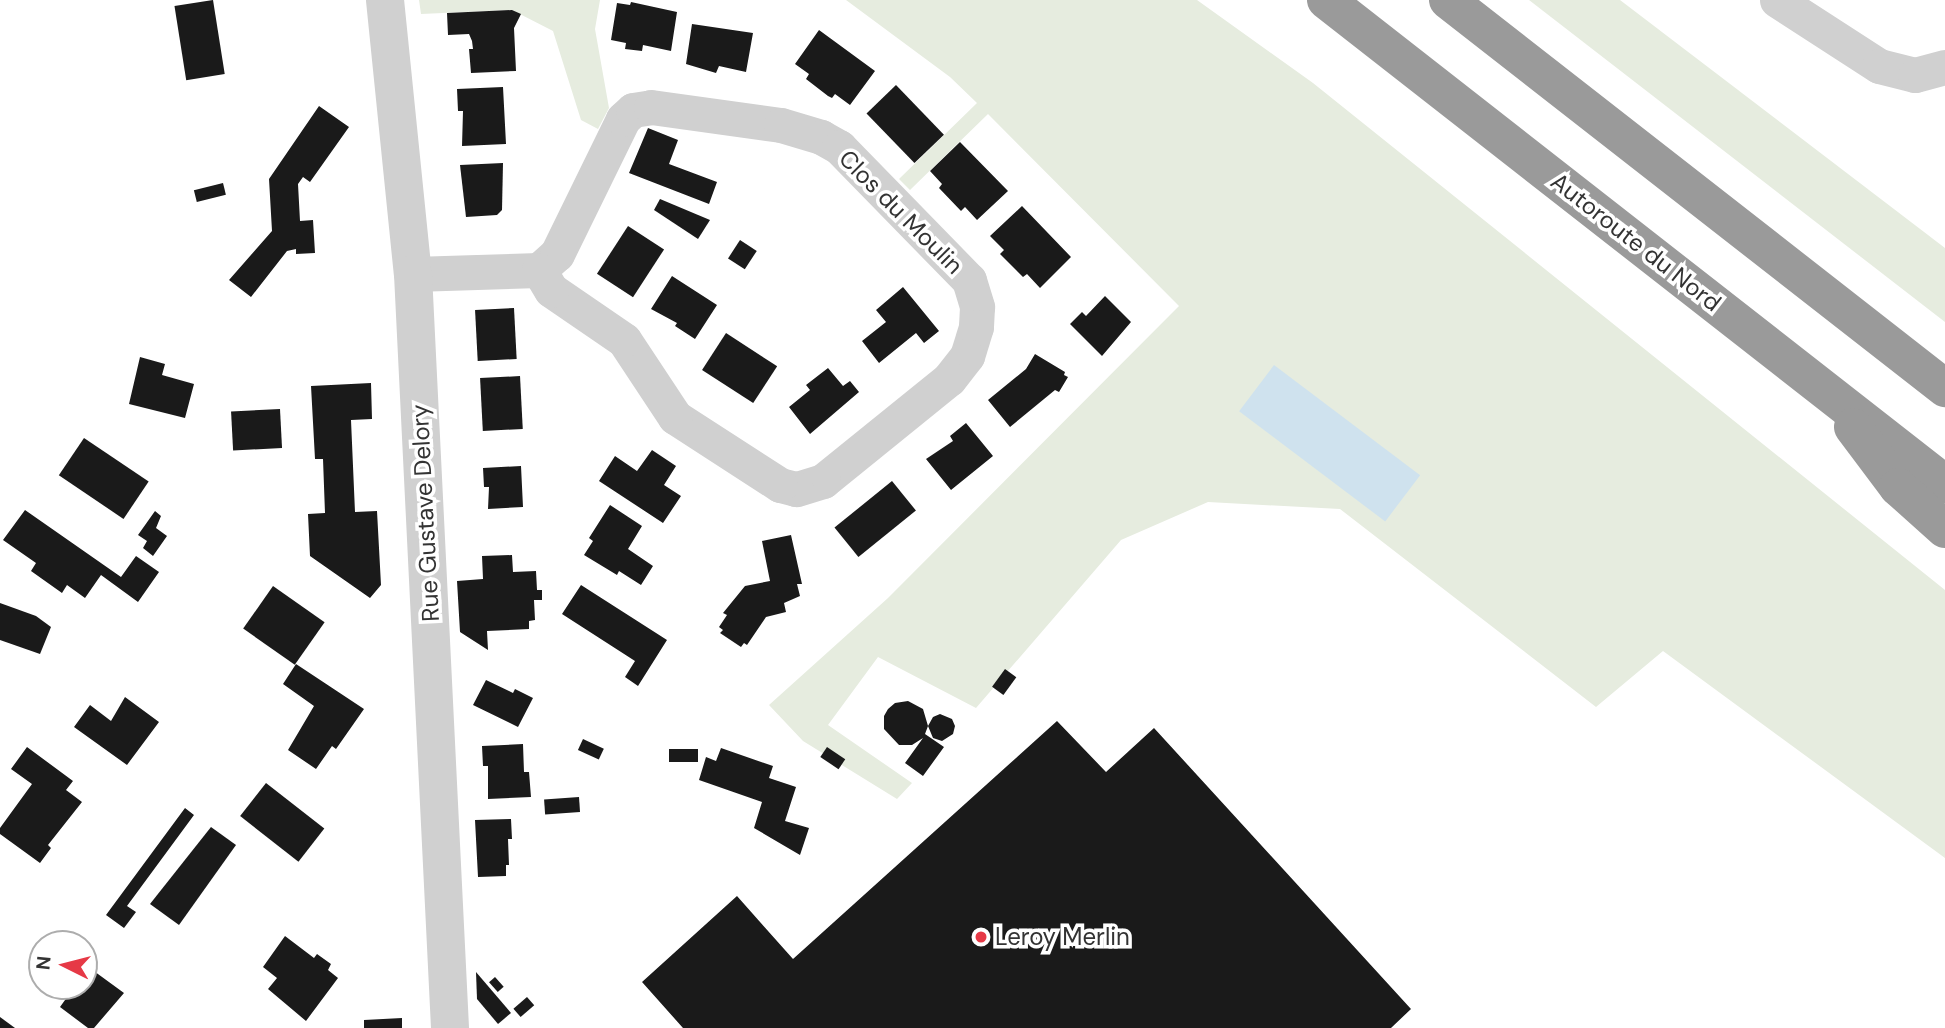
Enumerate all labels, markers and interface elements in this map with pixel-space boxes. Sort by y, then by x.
street label: Clos du Moulin [833,144,969,280]
street label: Autoroute du Nord [1545,167,1727,317]
street label: Rue Gustave Delory [405,404,445,622]
place label: Leroy Merlin [995,923,1130,951]
marker: Leroy Merlin [973,929,989,945]
north arrow [28,930,98,1000]
text: N [30,955,57,971]

